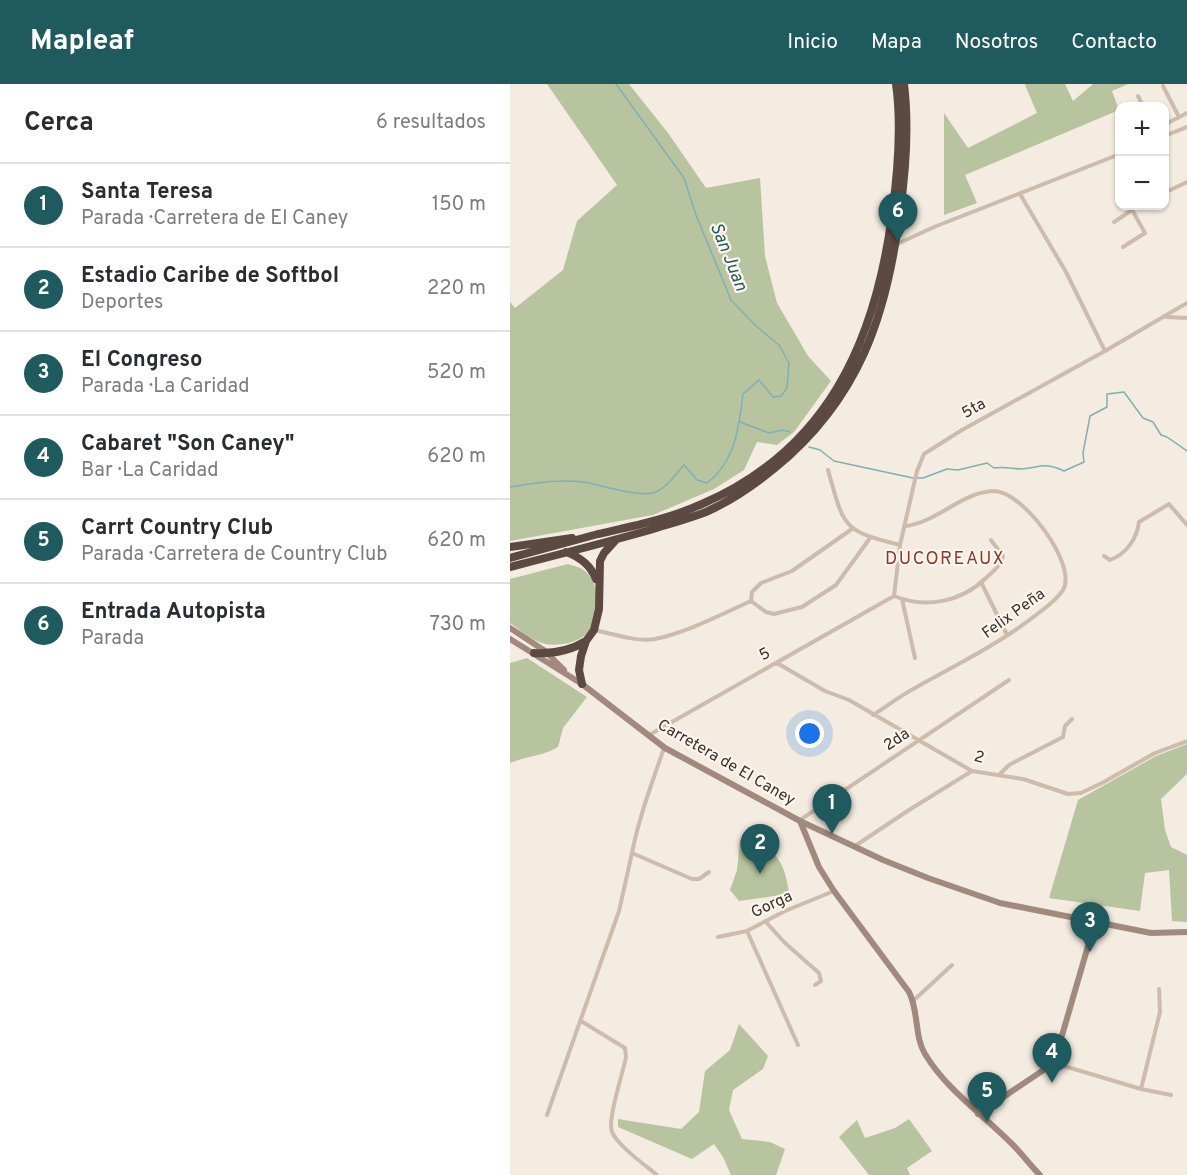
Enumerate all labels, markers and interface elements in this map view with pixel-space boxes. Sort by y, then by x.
text: Mapleaf [30,24,134,60]
text: Inicio [787,29,838,56]
text: Mapa [871,29,922,56]
text: Nosotros [955,29,1038,56]
text: Contacto [1071,29,1157,56]
map controls [1115,102,1169,210]
button: + [1115,102,1169,156]
text: Cerca [24,107,94,140]
text: 6 resultados [376,110,486,136]
button: − [1115,156,1169,210]
text: Santa Teresa [81,179,213,206]
text: 1 [40,192,48,218]
text: 150 m [432,192,486,218]
pin: 6 [878,192,918,242]
text: Parada · Carretera de El Caney [81,206,348,232]
water label: San Juan [704,219,752,295]
text: Estadio Caribe de Softbol [81,263,339,290]
text: 2 [37,276,50,302]
text: 220 m [427,276,486,302]
text: Deportes [81,290,163,316]
text: El Congreso [81,347,202,374]
text: 3 [38,360,50,386]
text: 520 m [427,360,486,386]
text: Parada · La Caridad [81,374,250,400]
street label: 5ta [959,394,989,424]
text: Cabaret "Son Caney" [81,431,295,458]
text: 4 [37,444,50,470]
text: 620 m [427,444,486,470]
text: Bar · La Caridad [81,458,218,484]
text: Carrt Country Club [81,515,273,542]
text: 5 [37,528,50,554]
text: 620 m [427,528,486,554]
text: Parada · Carretera de Country Club [81,542,387,568]
district label: DUCOREAUX [885,548,1005,571]
street label: Felix Peña [979,584,1049,644]
text: Entrada Autopista [81,599,266,626]
text: 6 [37,612,50,638]
text: 730 m [430,612,486,638]
text: Parada [81,626,144,652]
street label: 5 [756,644,774,666]
street label: Carretera de El Caney [653,715,799,811]
your location [795,719,824,748]
street label: 2da [880,724,914,756]
street label: 2 [972,747,986,769]
pin: 1 [812,784,852,834]
pin: 2 [740,824,780,874]
street label: Gorga [748,887,796,923]
pin: 3 [1070,902,1110,952]
pin: 4 [1032,1034,1072,1083]
pin: 5 [968,1072,1006,1122]

